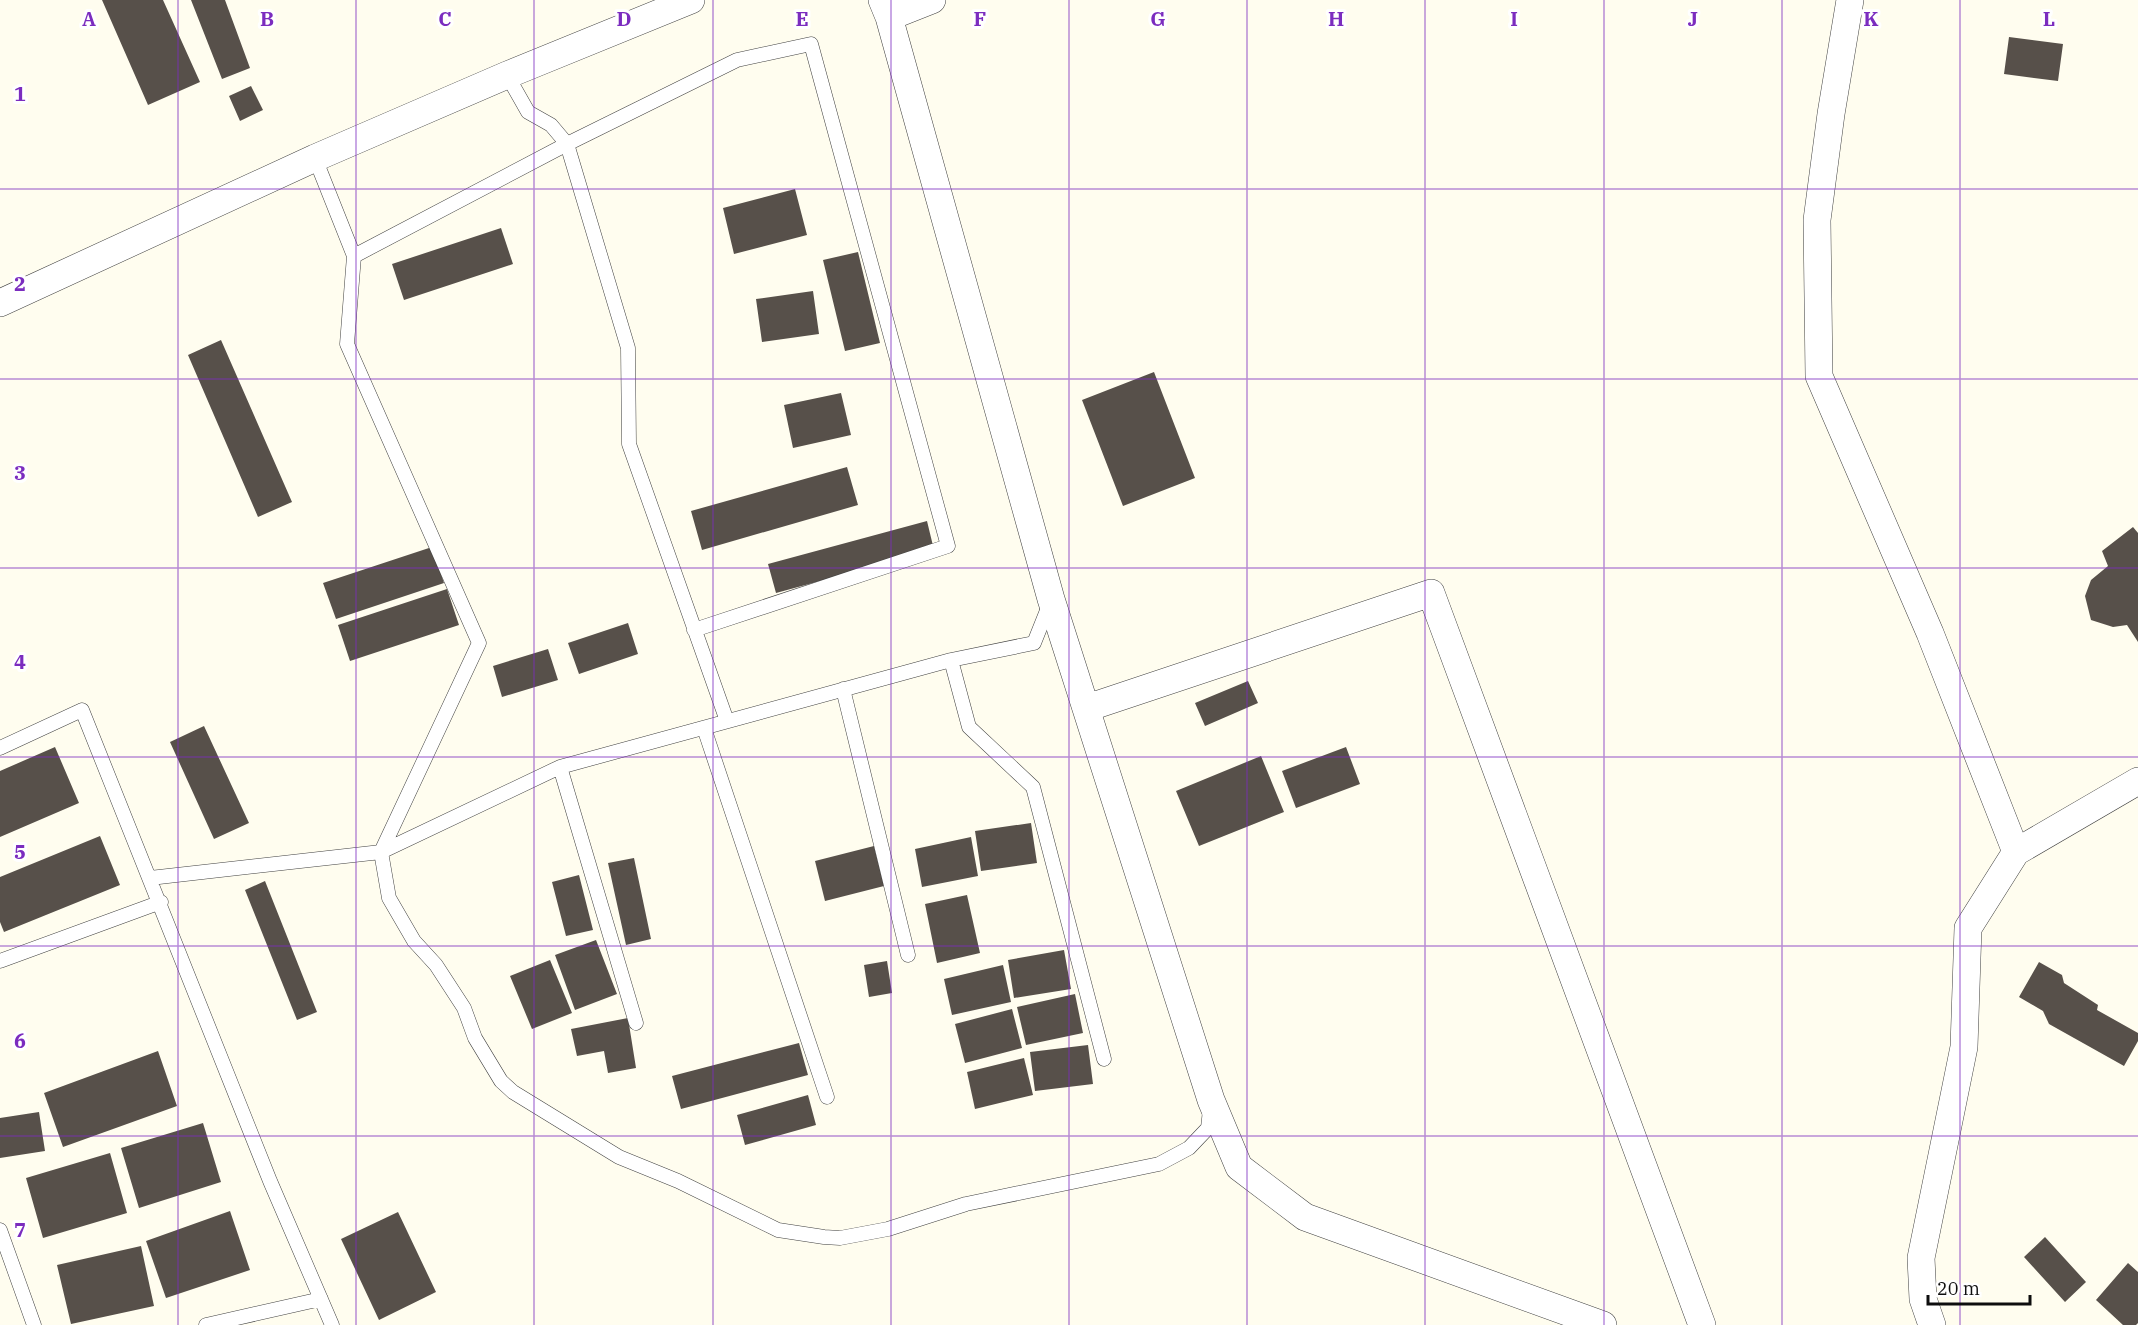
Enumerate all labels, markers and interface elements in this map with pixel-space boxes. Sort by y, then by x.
text: A [82,5,96,32]
text: B [260,5,274,32]
text: C [438,5,452,32]
text: D [616,5,632,32]
text: E [795,5,809,32]
text: F [974,5,986,32]
text: G [1150,5,1166,32]
text: H [1328,5,1344,32]
text: I [1510,5,1518,32]
text: J [1688,5,1698,32]
text: K [1863,5,1879,32]
text: L [2043,5,2055,32]
text: 1 [14,80,26,107]
text: 2 [14,270,26,297]
text: 3 [14,459,26,486]
text: 4 [14,648,26,675]
text: 5 [14,838,26,865]
text: 6 [14,1027,26,1054]
text: 7 [14,1216,26,1243]
scale bar [1928,1268,2030,1306]
text: 20 m [1937,1277,1980,1300]

